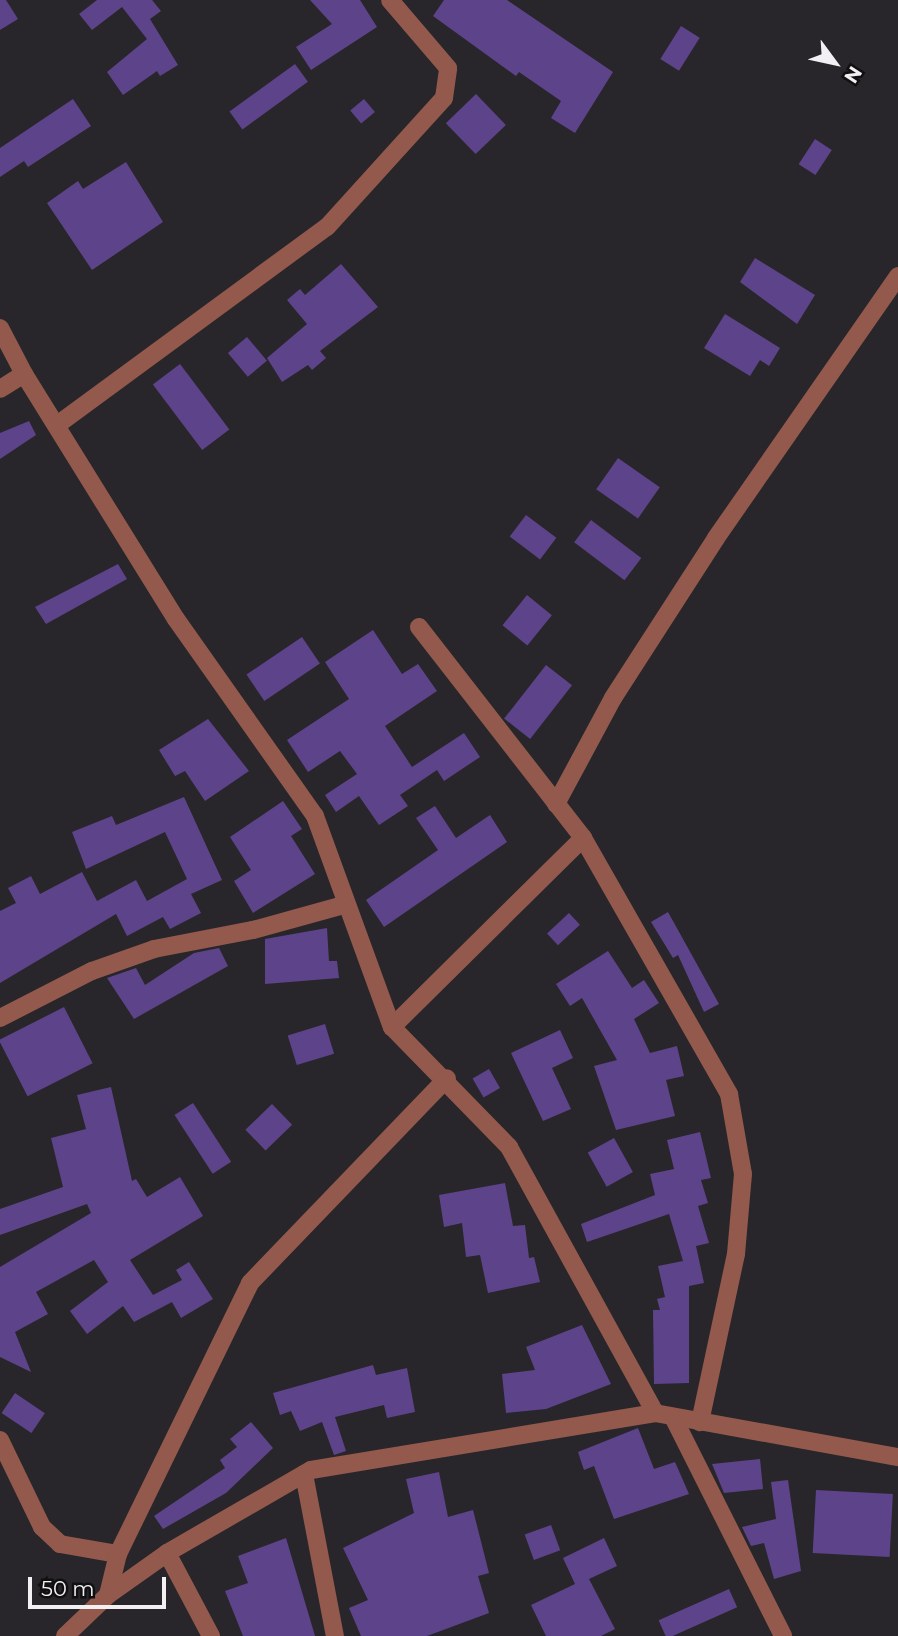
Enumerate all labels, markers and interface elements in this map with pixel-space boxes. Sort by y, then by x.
north arrow [800,28,870,98]
text: N [839,62,867,87]
scale bar [32,1562,170,1606]
text: 50 m [41,1576,95,1601]

